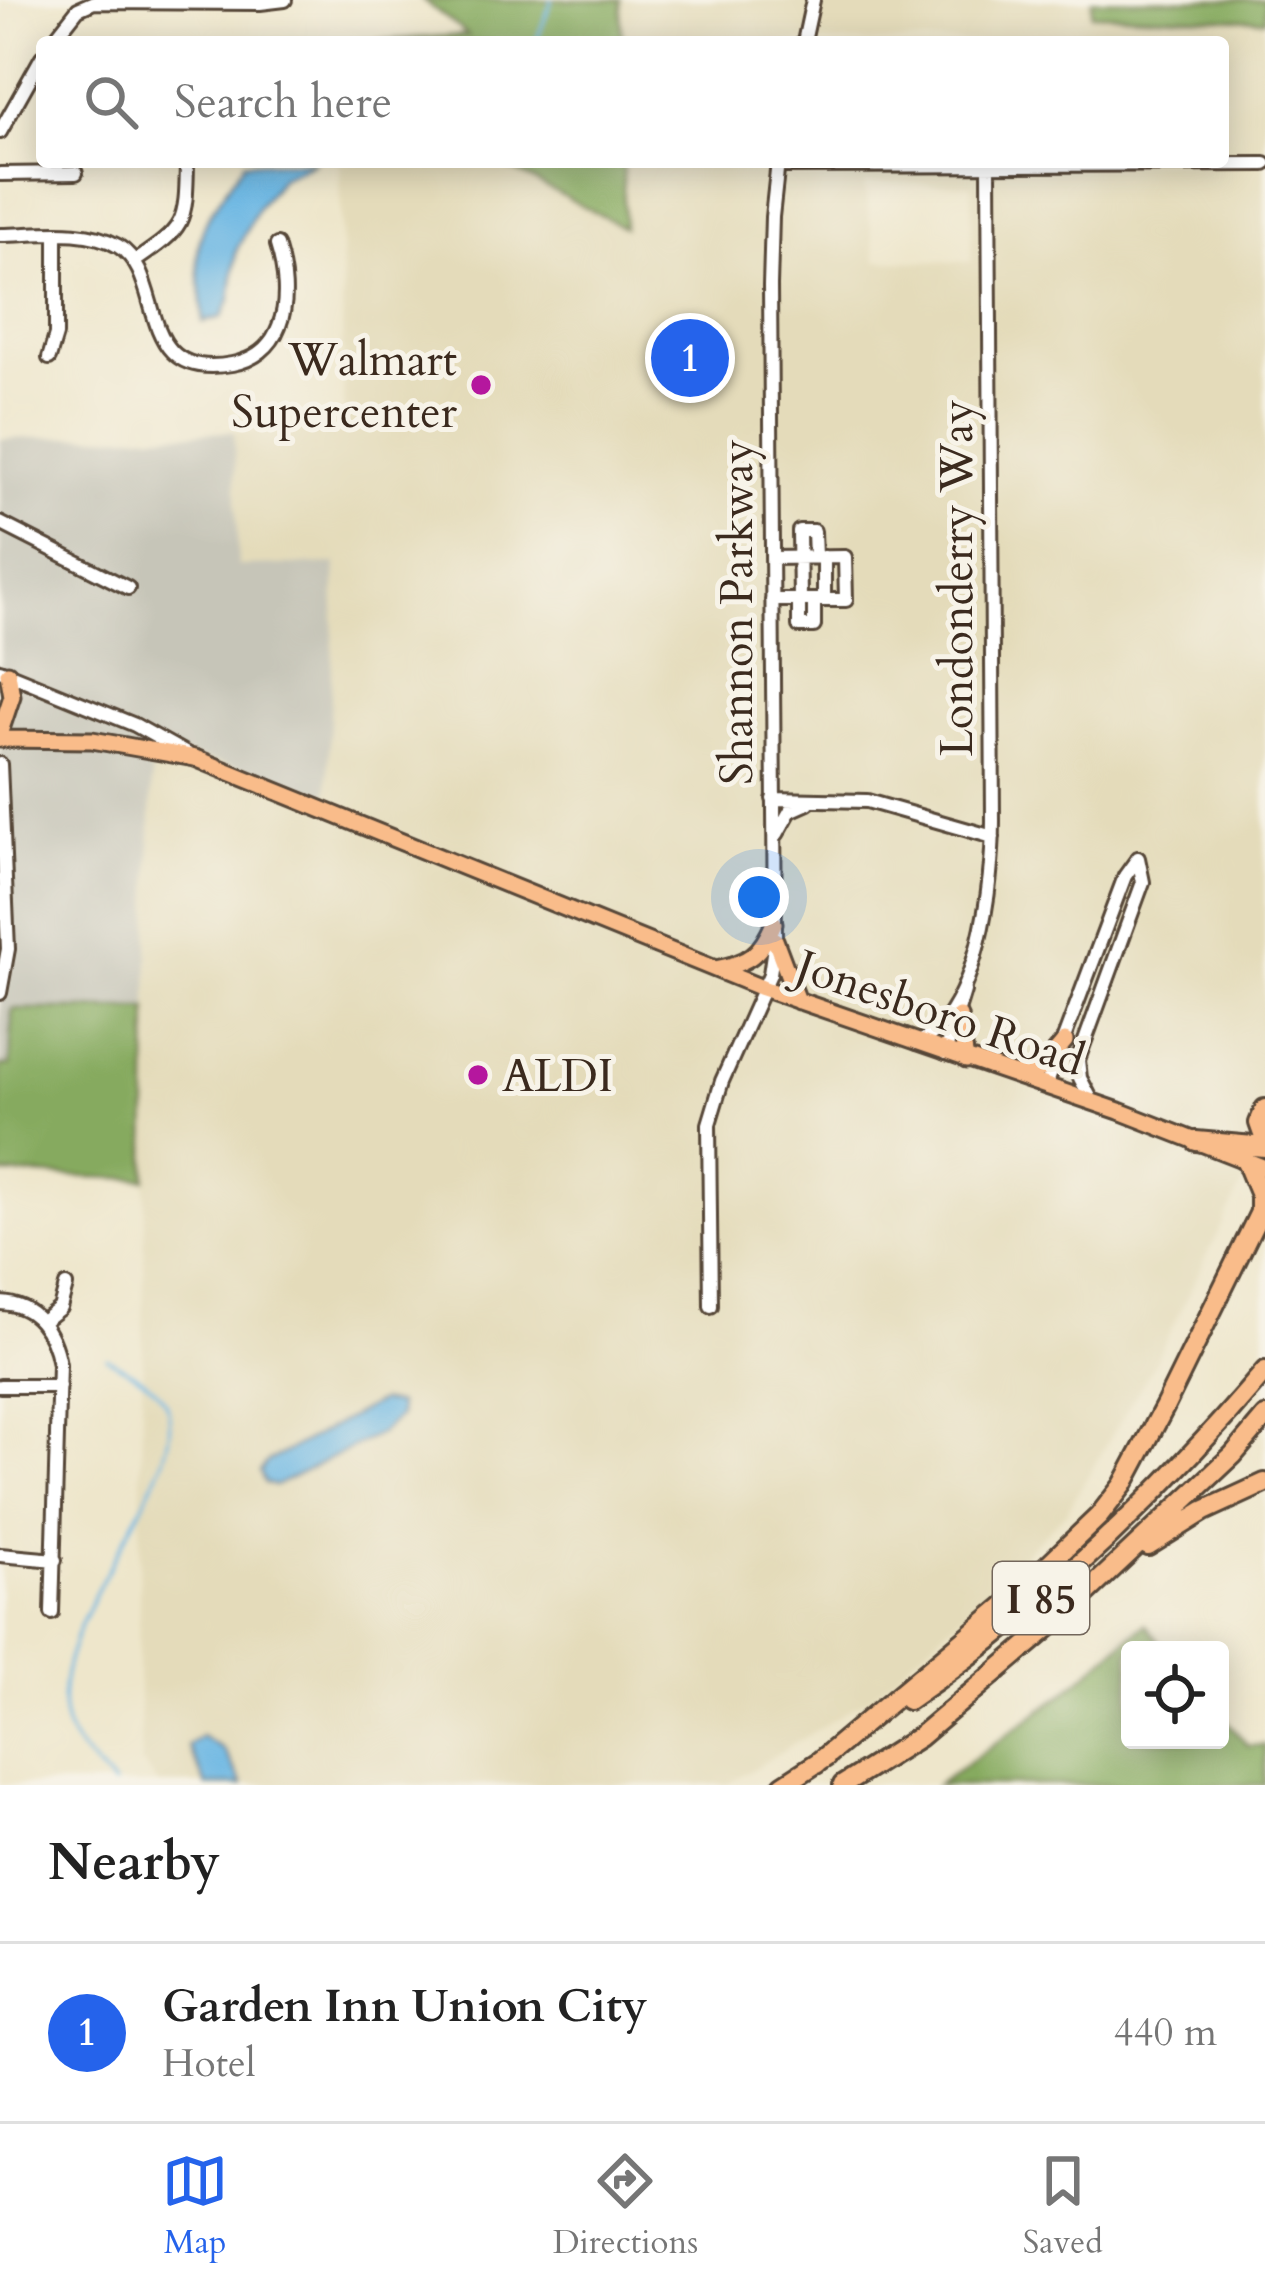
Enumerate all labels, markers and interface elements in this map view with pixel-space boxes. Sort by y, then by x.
search box [36,36,1229,168]
icon: search [78,69,144,135]
text: Search here [174,72,392,133]
pin: 1 [651,313,729,403]
place label: Walmart Supercenter [231,330,458,443]
marker: Walmart Supercenter [468,372,494,398]
street label: Londonderry Way [927,399,988,756]
street label: Shannon Parkway [707,439,768,785]
your location [729,867,789,927]
street label: Jonesboro Road [783,934,1093,1091]
place label: ALDI [502,1046,613,1107]
marker: ALDI [465,1062,491,1088]
road number: I 85 [993,1562,1089,1634]
map controls [1121,1641,1229,1749]
button: locate [1121,1641,1229,1749]
text: Nearby [48,1828,220,1898]
text: Garden Inn Union City [162,1976,647,2037]
text: 1 [77,2006,97,2059]
text: 440 m [1114,2006,1217,2059]
text: Hotel [162,2037,256,2090]
tab: Map [162,2148,228,2265]
tab: Directions [553,2148,698,2265]
tab: Saved [1023,2148,1103,2265]

